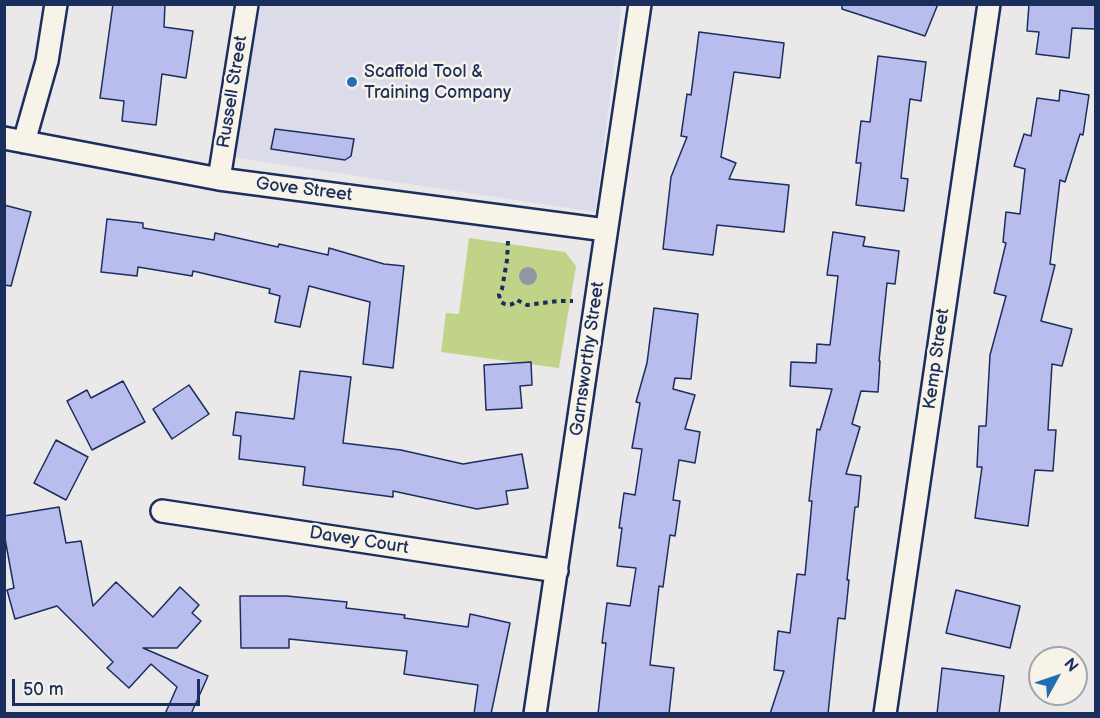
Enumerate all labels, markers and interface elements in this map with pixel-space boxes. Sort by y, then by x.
street label: Russell Street [213,34,253,150]
place label: Scaffold Tool & Training Company [364,61,511,104]
marker: Scaffold Tool & Training Company [345,75,359,89]
street label: Gove Street [255,173,353,207]
street label: Garnsworthy Street [566,280,610,438]
street label: Kemp Street [919,307,955,411]
street label: Davey Court [308,523,410,559]
north arrow [1028,646,1088,706]
text: N [1059,655,1082,676]
scale bar [15,667,202,705]
text: 50 m [23,679,64,700]

